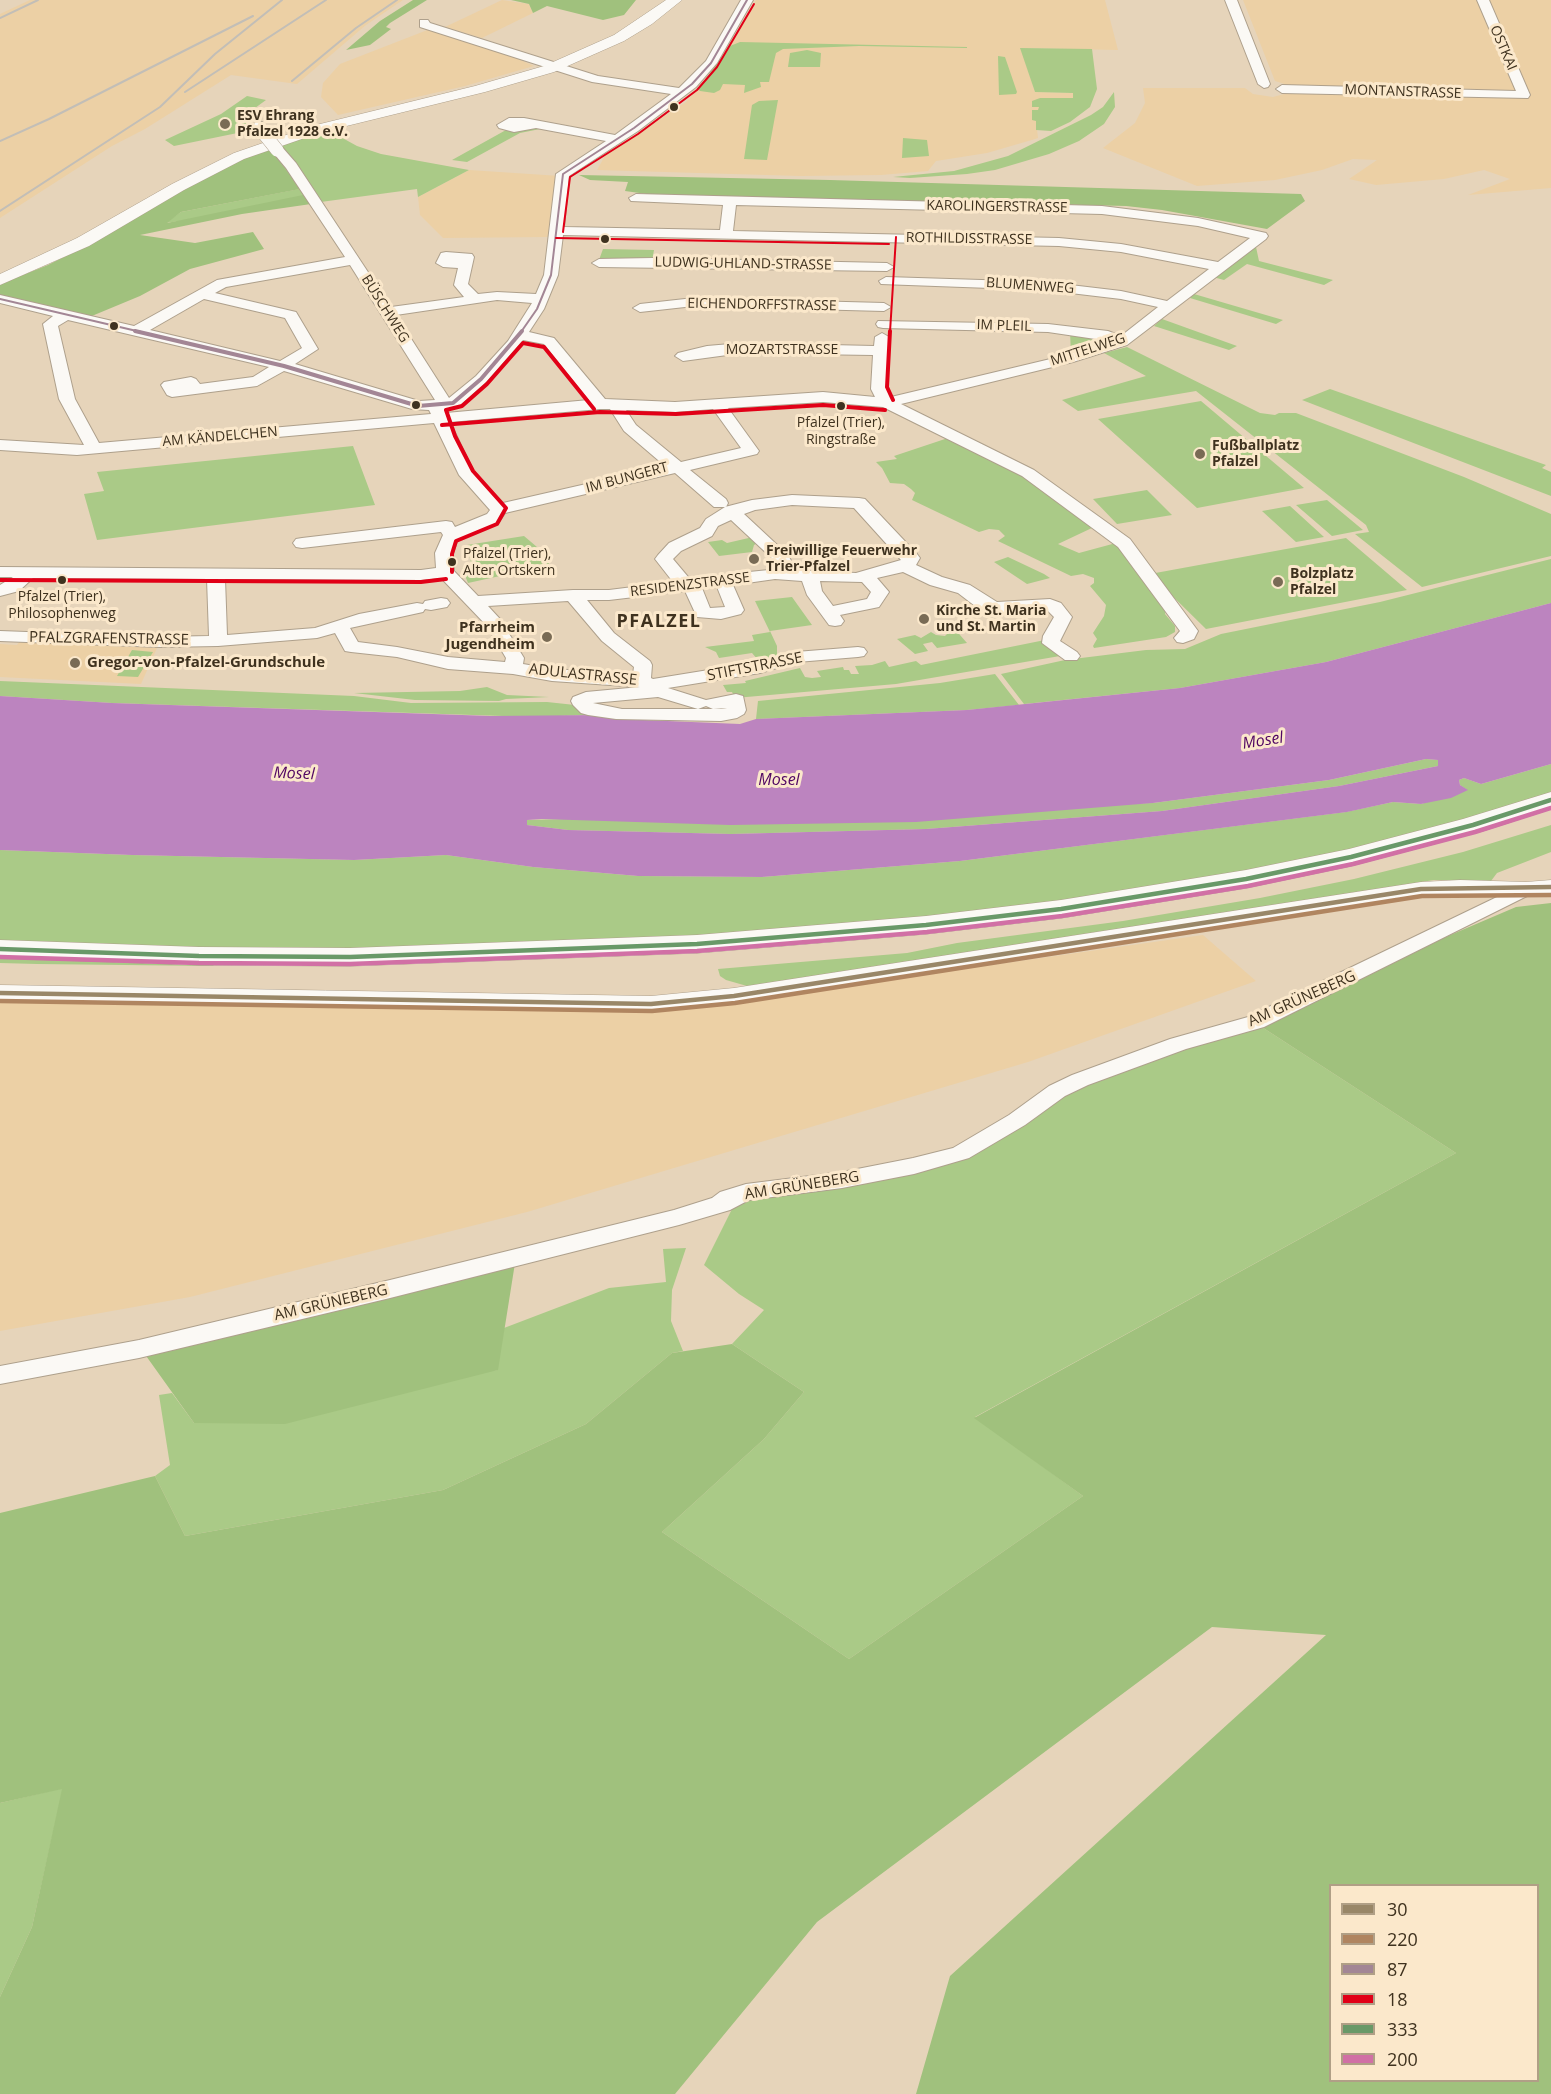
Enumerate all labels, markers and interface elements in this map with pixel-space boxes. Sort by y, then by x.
street label: OSTKAI [1486,23,1520,73]
street label: MONTANSTRASSE [1344,82,1462,102]
unlabelled marker [668,101,680,113]
place label: ESV Ehrang Pfalzel 1928 e.V. [237,108,348,140]
marker: ESV Ehrang Pfalzel 1928 e.V. [218,117,232,131]
street label: KAROLINGERSTRASSE [926,197,1068,217]
street label: ROTHILDISSTRASSE [906,229,1032,249]
unlabelled marker [599,233,611,245]
street label: LUDWIG-UHLAND-STRASSE [654,254,832,274]
street label: BÜSCHWEG [357,272,413,346]
street label: BLUMENWEG [985,275,1075,297]
street label: EICHENDORFFSTRASSE [687,295,837,315]
street label: IM PLEIL [976,317,1032,335]
unlabelled marker [108,320,120,332]
street label: MITTELWEG [1048,330,1128,370]
street label: MOZARTSTRASSE [726,342,838,358]
unlabelled marker [410,399,422,411]
marker: Pfalzel (Trier), Ringstraße [835,400,847,412]
place label: Pfalzel (Trier), Ringstraße [797,415,885,448]
street label: AM KÄNDELCHEN [162,424,278,450]
place label: Fußballplatz Pfalzel [1212,438,1299,470]
marker: Fußballplatz Pfalzel [1193,447,1207,461]
street label: IM BUNGERT [584,459,670,497]
place label: Freiwillige Feuerwehr Trier-Pfalzel [766,543,917,576]
place label: Pfalzel (Trier), Alter Ortskern [463,546,555,578]
marker: Freiwillige Feuerwehr Trier-Pfalzel [747,552,761,566]
marker: Pfalzel (Trier), Alter Ortskern [446,556,458,568]
place label: Bolzplatz Pfalzel [1290,566,1354,598]
street label: RESIDENZSTRASSE [629,569,751,601]
marker: Pfalzel (Trier), Philosophenweg [56,574,68,586]
marker: Bolzplatz Pfalzel [1271,575,1285,589]
place label: Pfalzel (Trier), Philosophenweg [8,589,116,622]
place label: Kirche St. Maria und St. Martin [936,603,1046,636]
district label: PFALZEL [617,611,701,633]
marker: Kirche St. Maria und St. Martin [917,612,931,626]
place label: Pfarrheim Jugendheim [445,619,535,654]
street label: PFALZGRAFENSTRASSE [29,629,189,649]
marker: Pfarrheim Jugendheim [540,630,554,644]
street label: STIFTSTRASSE [706,649,804,685]
place label: Gregor-von-Pfalzel-Grundschule [87,654,325,672]
marker: Gregor-von-Pfalzel-Grundschule [68,656,82,670]
street label: ADULASTRASSE [528,660,638,690]
water label: Mosel [1241,728,1285,754]
water label: Mosel [273,764,315,784]
water label: Mosel [758,770,800,790]
street label: AM GRÜNEBERG [1245,967,1359,1031]
street label: AM GRÜNEBERG [743,1168,861,1204]
street label: AM GRÜNEBERG [273,1281,389,1325]
legend [1329,1884,1539,2082]
text: 30 [1387,1897,1408,1921]
text: 220 [1387,1927,1418,1951]
text: 87 [1387,1957,1408,1981]
text: 18 [1387,1987,1408,2011]
text: 333 [1387,2017,1418,2041]
text: 200 [1387,2047,1418,2071]

